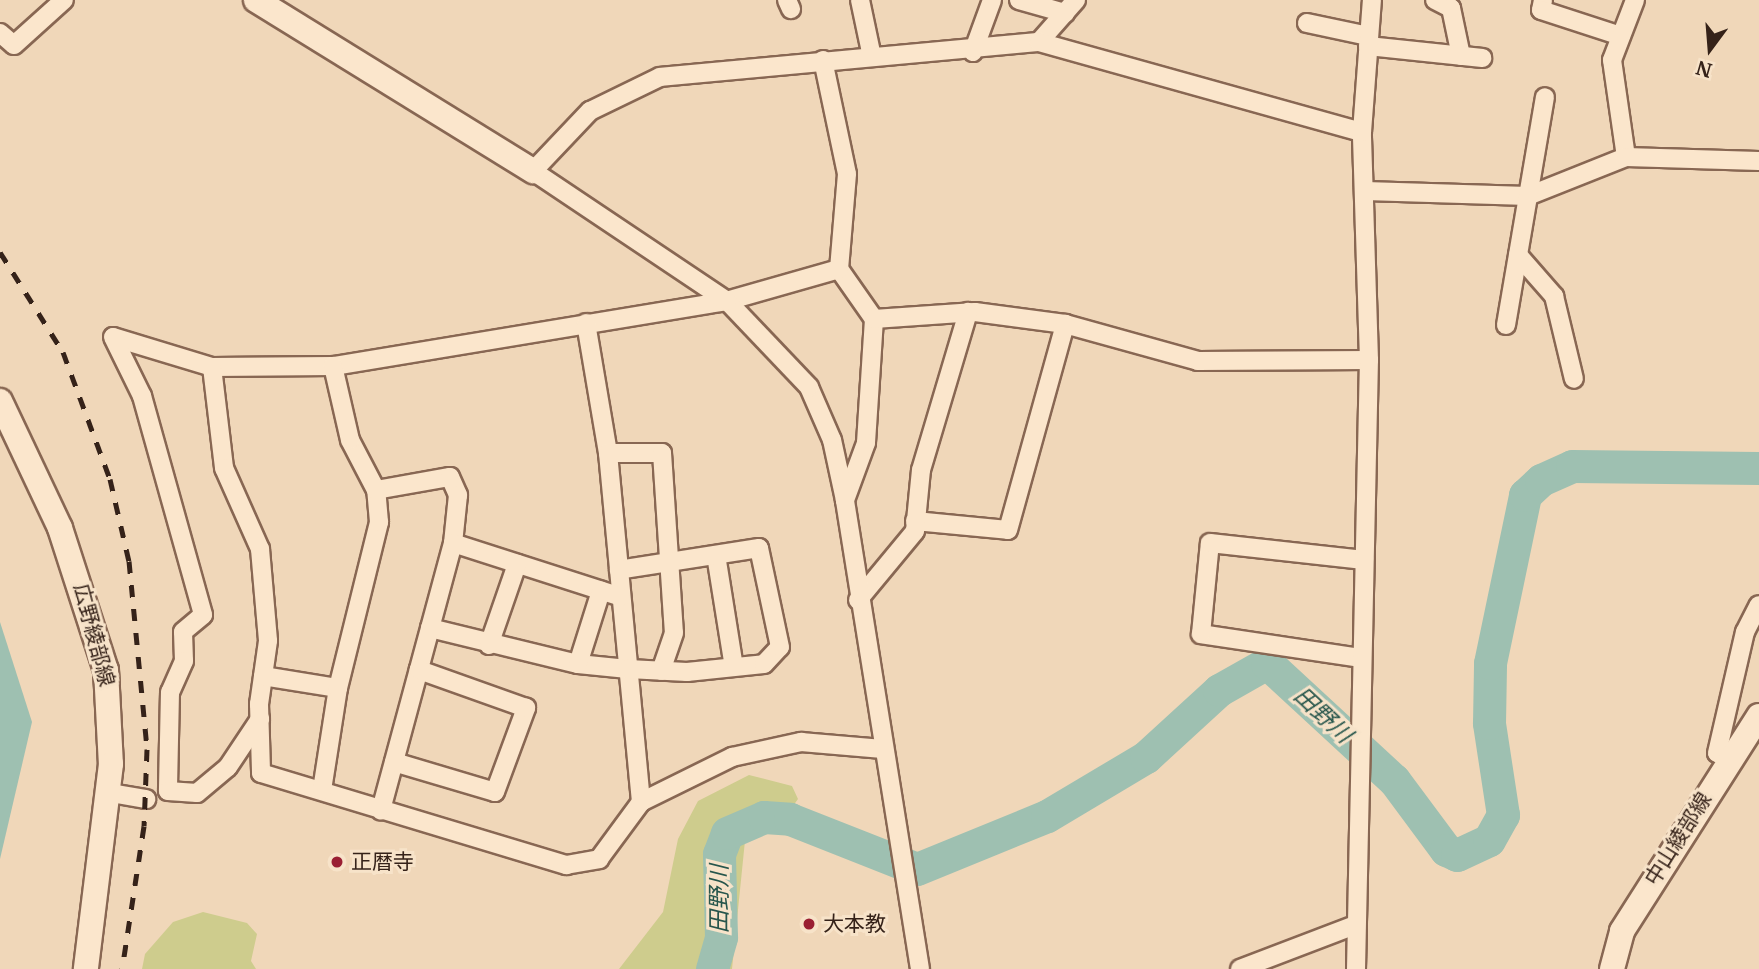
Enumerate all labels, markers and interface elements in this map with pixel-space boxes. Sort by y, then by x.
north arrow [1675,14,1745,84]
text: N [1694,56,1715,83]
street label: 広野綾部線 [68,581,120,689]
water label: 田野川 [1288,681,1358,749]
street label: 中山綾部線 [1639,788,1717,890]
place label: 正暦寺 [351,849,414,875]
marker: 正暦寺 [329,854,345,870]
water label: 田野川 [705,865,733,933]
place label: 大本教 [823,911,886,937]
marker: 大本教 [801,916,817,932]

